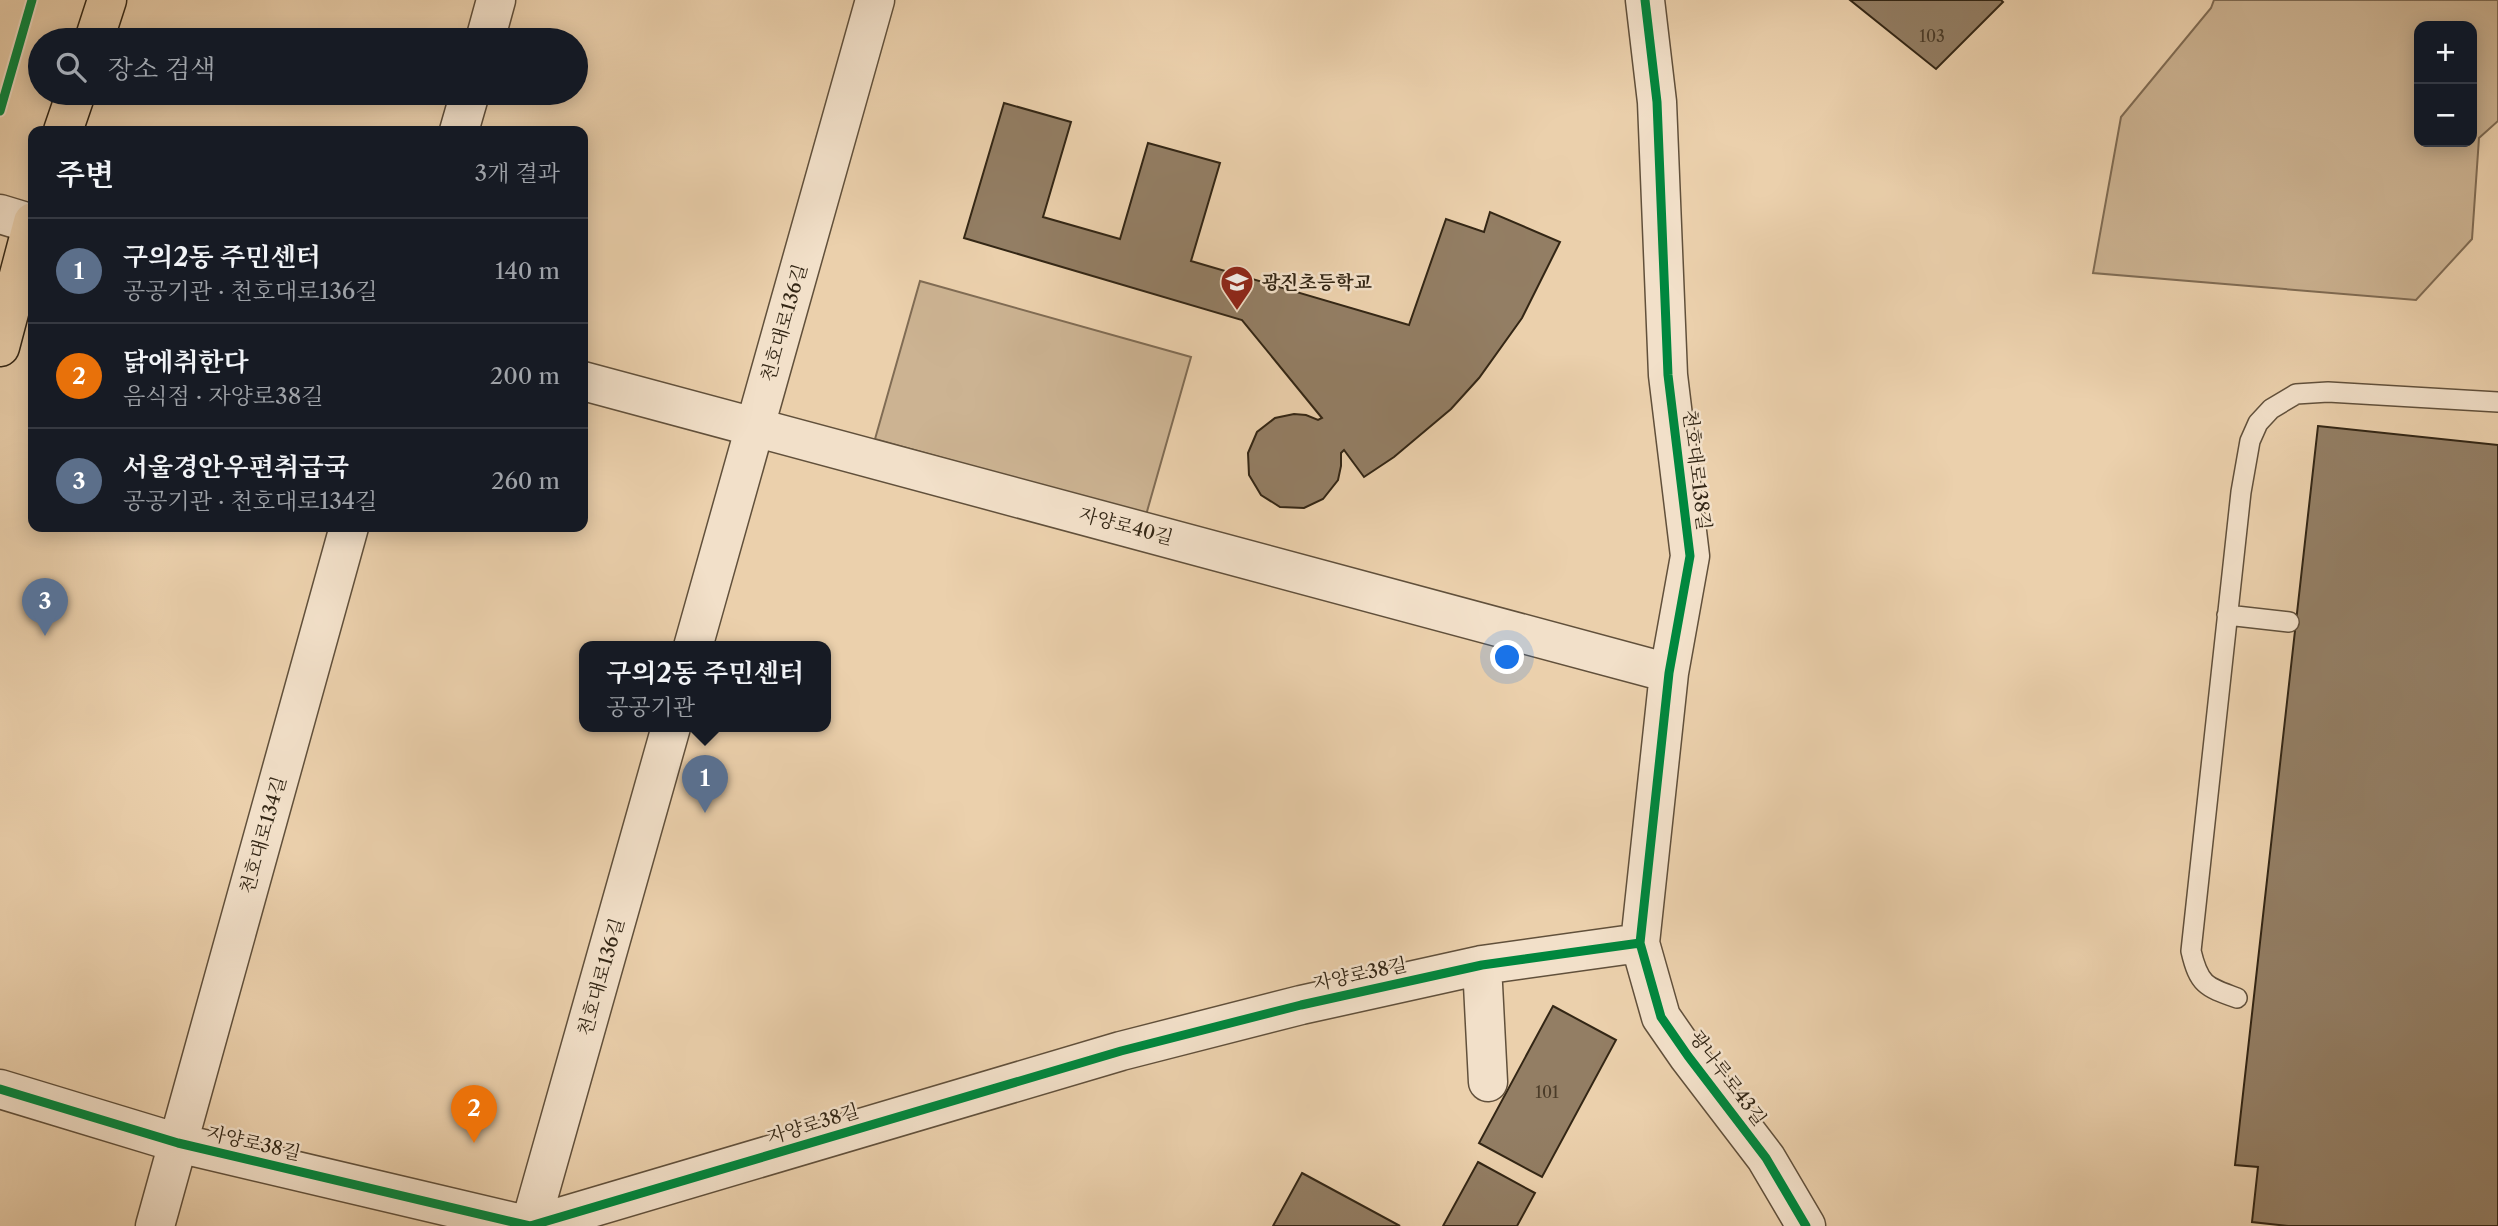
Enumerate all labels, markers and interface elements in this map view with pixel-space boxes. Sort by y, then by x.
map controls [2414,21,2477,147]
button: + [2414,21,2477,84]
house number: 103 [1919,26,1945,46]
search box [28,28,588,105]
icon: search [52,48,90,86]
text: 장소 검색 [108,53,215,85]
button: − [2414,84,2477,147]
text: 주변 [56,156,114,193]
text: 3개 결과 [475,159,560,187]
text: 구의2동 주민센터 [123,241,321,273]
text: 1 [74,257,84,285]
text: 140 m [495,257,560,285]
street label: 천호대로136길 [756,262,812,384]
school or university icon: 광진초등학교 [1218,263,1256,312]
place label: 광진초등학교 [1262,271,1372,294]
text: 공공기관 · 천호대로136길 [123,277,377,305]
text: 닭에취한다 [123,346,249,378]
text: 2 [72,362,86,390]
text: 200 m [490,362,560,390]
text: 음식점 · 자양로38길 [123,382,324,410]
street label: 천호대로138길 [1678,408,1716,532]
text: 서울경안우편취급국 [123,451,349,483]
text: 3 [73,467,86,495]
text: 260 m [491,467,560,495]
text: 공공기관 · 천호대로134길 [123,487,377,515]
street label: 자양로40길 [1076,502,1176,550]
pin: 3 [22,578,68,636]
your location [1490,640,1524,674]
popup [579,641,831,732]
text: 구의2동 주민센터 [606,657,804,689]
text: 공공기관 [606,693,695,721]
pin: 1 [682,755,728,813]
street label: 천호대로134길 [235,774,291,896]
street label: 천호대로136길 [573,916,629,1038]
street label: 자양로38길 [1311,953,1409,995]
street label: 광나루로43길 [1685,1026,1771,1130]
house number: 101 [1535,1082,1559,1102]
pin: 2 [451,1085,497,1143]
street label: 자양로38길 [764,1099,862,1149]
street label: 자양로38길 [205,1121,303,1165]

